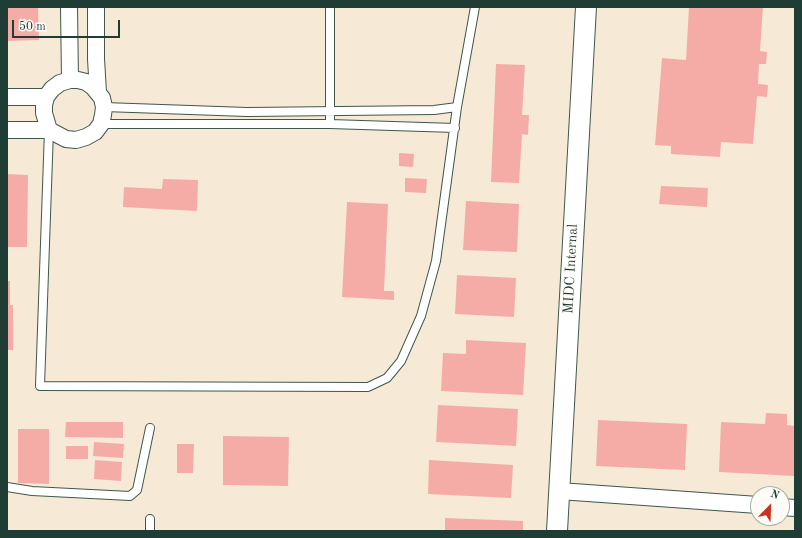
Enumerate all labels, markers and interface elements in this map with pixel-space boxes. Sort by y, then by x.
scale bar [14,12,122,38]
text: 50 m [19,21,46,33]
street label: MIDC Internal [560,224,582,314]
north arrow [750,486,790,526]
text: N [768,489,781,502]

